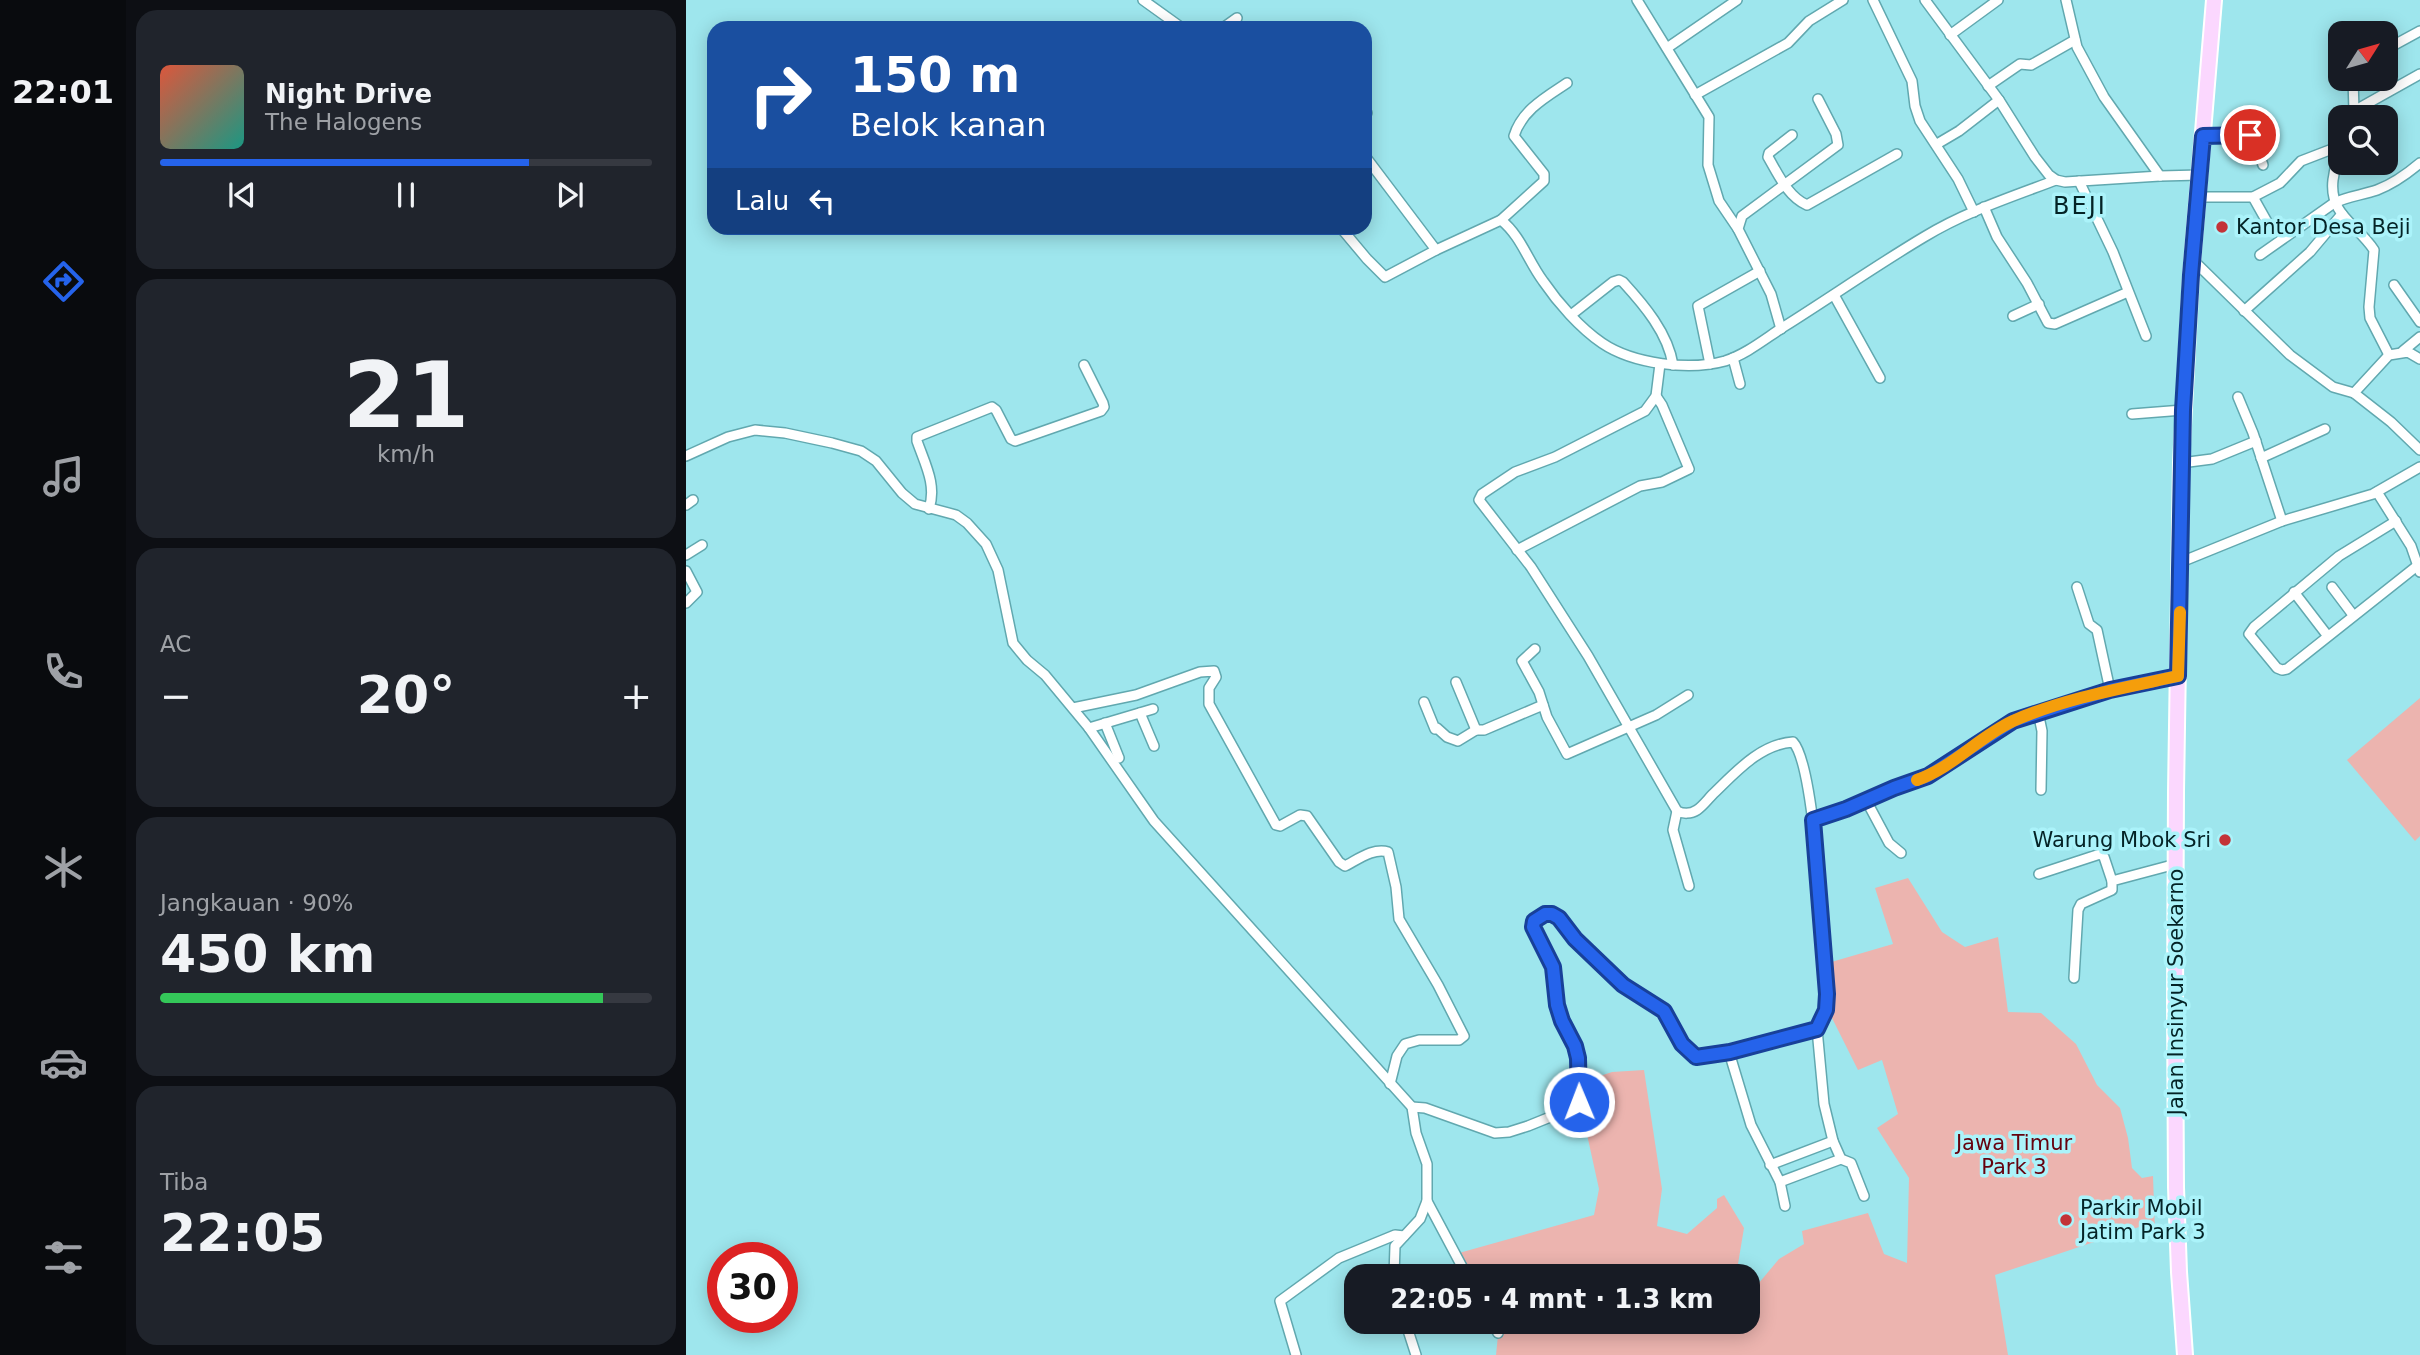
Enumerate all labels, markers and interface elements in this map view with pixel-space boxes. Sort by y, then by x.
north arrow [2328,21,2398,91]
map controls [2328,21,2398,175]
text: 150 m [850,47,1020,104]
icon: right [735,49,826,140]
text: 22:01 [12,73,114,111]
text: Night Drive [265,79,432,109]
pin [2220,105,2280,165]
button: search [2328,105,2398,175]
text: Belok kanan [850,106,1047,144]
text: The Halogens [265,109,422,135]
icon: arrive [2231,116,2269,154]
icon: previous [223,176,261,214]
icon: pause [387,176,425,214]
icon: next [551,176,589,214]
icon: left [803,182,841,220]
text: Lalu [735,186,789,216]
district label: BEJI [2053,192,2107,220]
place label: Kantor Desa Beji [2236,215,2411,239]
marker: Kantor Desa Beji [2214,219,2230,235]
icon: directions [39,257,88,306]
text: 21 [343,343,469,448]
text: km/h [377,441,435,467]
icon: music [39,452,88,501]
text: AC [160,631,191,657]
icon: phone [39,647,88,696]
text: 20° [357,665,455,725]
text: − [160,674,192,718]
text: + [620,674,652,718]
place label: Warung Mbok Sri [2033,828,2211,852]
marker: Warung Mbok Sri [2217,832,2233,848]
icon: climate [39,843,88,892]
street label: Jalan Insinyur Soekarno [2164,869,2188,1117]
text: Jangkauan · 90% [160,890,353,916]
text: 450 km [160,924,375,984]
icon: car [39,1038,88,1087]
position arrow [1542,1065,1616,1139]
park label: Jawa Timur Park 3 [1954,1131,2072,1179]
text: Tiba [160,1169,208,1195]
place label: Parkir Mobil Jatim Park 3 [2078,1196,2206,1244]
text: 22:05 [160,1203,326,1263]
marker: Parkir Mobil Jatim Park 3 [2058,1212,2074,1228]
icon: filters [39,1233,88,1282]
speed limit sign: 30 [707,1242,798,1333]
text: 22:05 · 4 mnt · 1.3 km [1390,1284,1714,1314]

